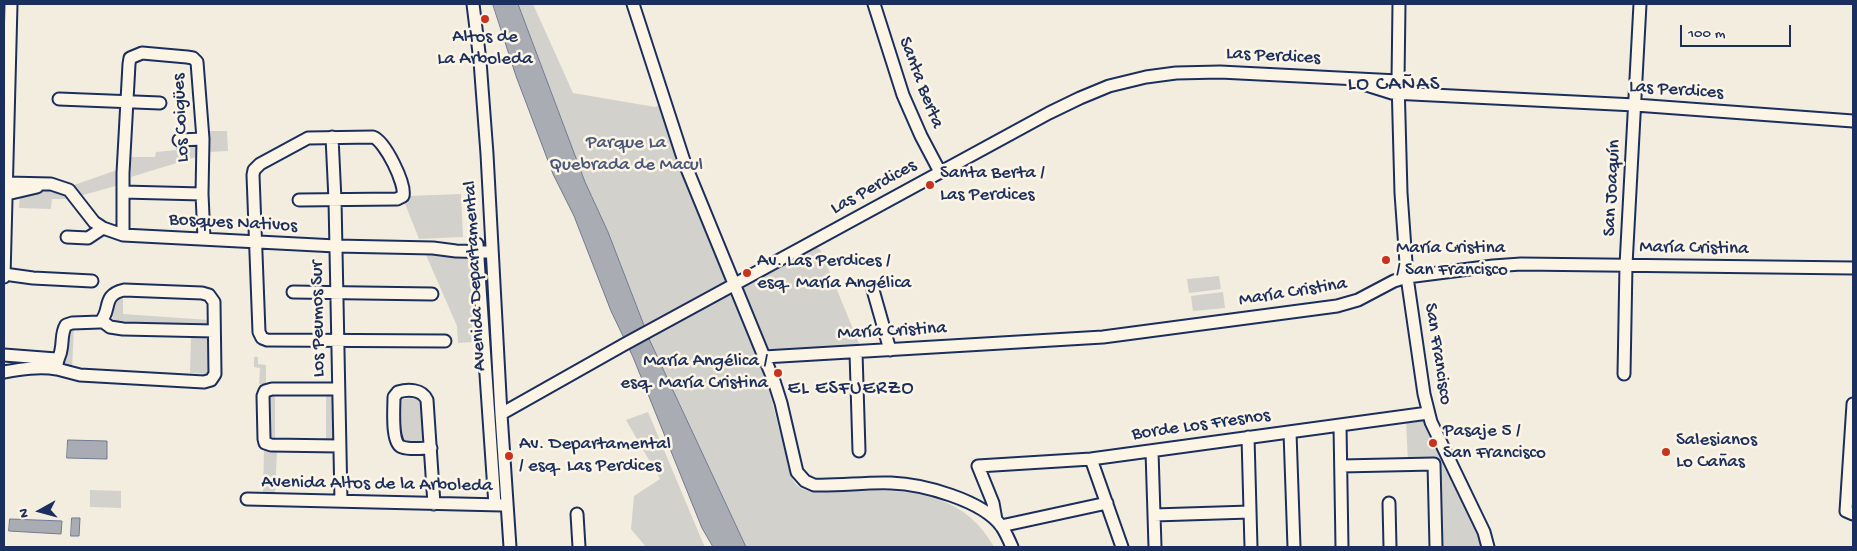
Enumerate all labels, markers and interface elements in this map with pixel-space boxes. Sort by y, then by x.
marker: Altos de La Arboleda [479,13,491,25]
scale bar [1682,15,1793,47]
text: 100 m [1688,25,1725,43]
place label: Altos de La Arboleda [437,27,533,71]
street label: Santa Berta [892,34,948,132]
street label: Las Perdices [1225,43,1321,71]
street label: Los Coigües [168,73,196,163]
district label: LO CAÑAS [1347,73,1441,99]
street label: Las Perdices [1628,76,1724,106]
park label: Parque La Quebrada de Macul [549,133,703,177]
street label: San Joaquín [1599,139,1627,237]
street label: Las Perdices [827,155,921,221]
place label: Santa Berta / Las Perdices [940,163,1045,207]
marker: Santa Berta / Las Perdices [924,179,936,191]
street label: Avenida Departamental [460,180,492,372]
street label: Bosques Nativos [168,209,298,239]
street label: María Cristina [1639,237,1749,261]
place label: María Cristina / San Francisco [1396,238,1508,282]
place label: Av. Las Perdices / esq. María Angélica [757,251,911,295]
marker: María Cristina / San Francisco [1380,254,1392,266]
street label: Los Peumos Sur [307,260,331,378]
marker: Av. Las Perdices / esq. María Angélica [741,267,753,279]
street label: María Cristina [1237,273,1349,313]
street label: San Francisco [1418,301,1456,407]
street label: María Cristina [837,318,947,346]
place label: María Angélica / esq. María Cristina [620,351,768,395]
marker: María Angélica / esq. María Cristina [772,367,784,379]
district label: EL ESFUERZO [786,378,916,402]
street label: Borde Los Fresnos [1130,405,1272,447]
place label: Pasaje 5 / San Francisco [1443,421,1546,465]
place label: Salesianos Lo Cañas [1676,430,1757,474]
place label: Av. Departamental / esq. Las Perdices [519,434,671,478]
marker: Pasaje 5 / San Francisco [1427,437,1439,449]
marker: Salesianos Lo Cañas [1660,446,1672,458]
marker: Av. Departamental / esq. Las Perdices [503,450,515,462]
street label: Avenida Altos de la Arboleda [261,472,493,498]
north arrow [15,486,65,536]
text: N [16,507,34,518]

